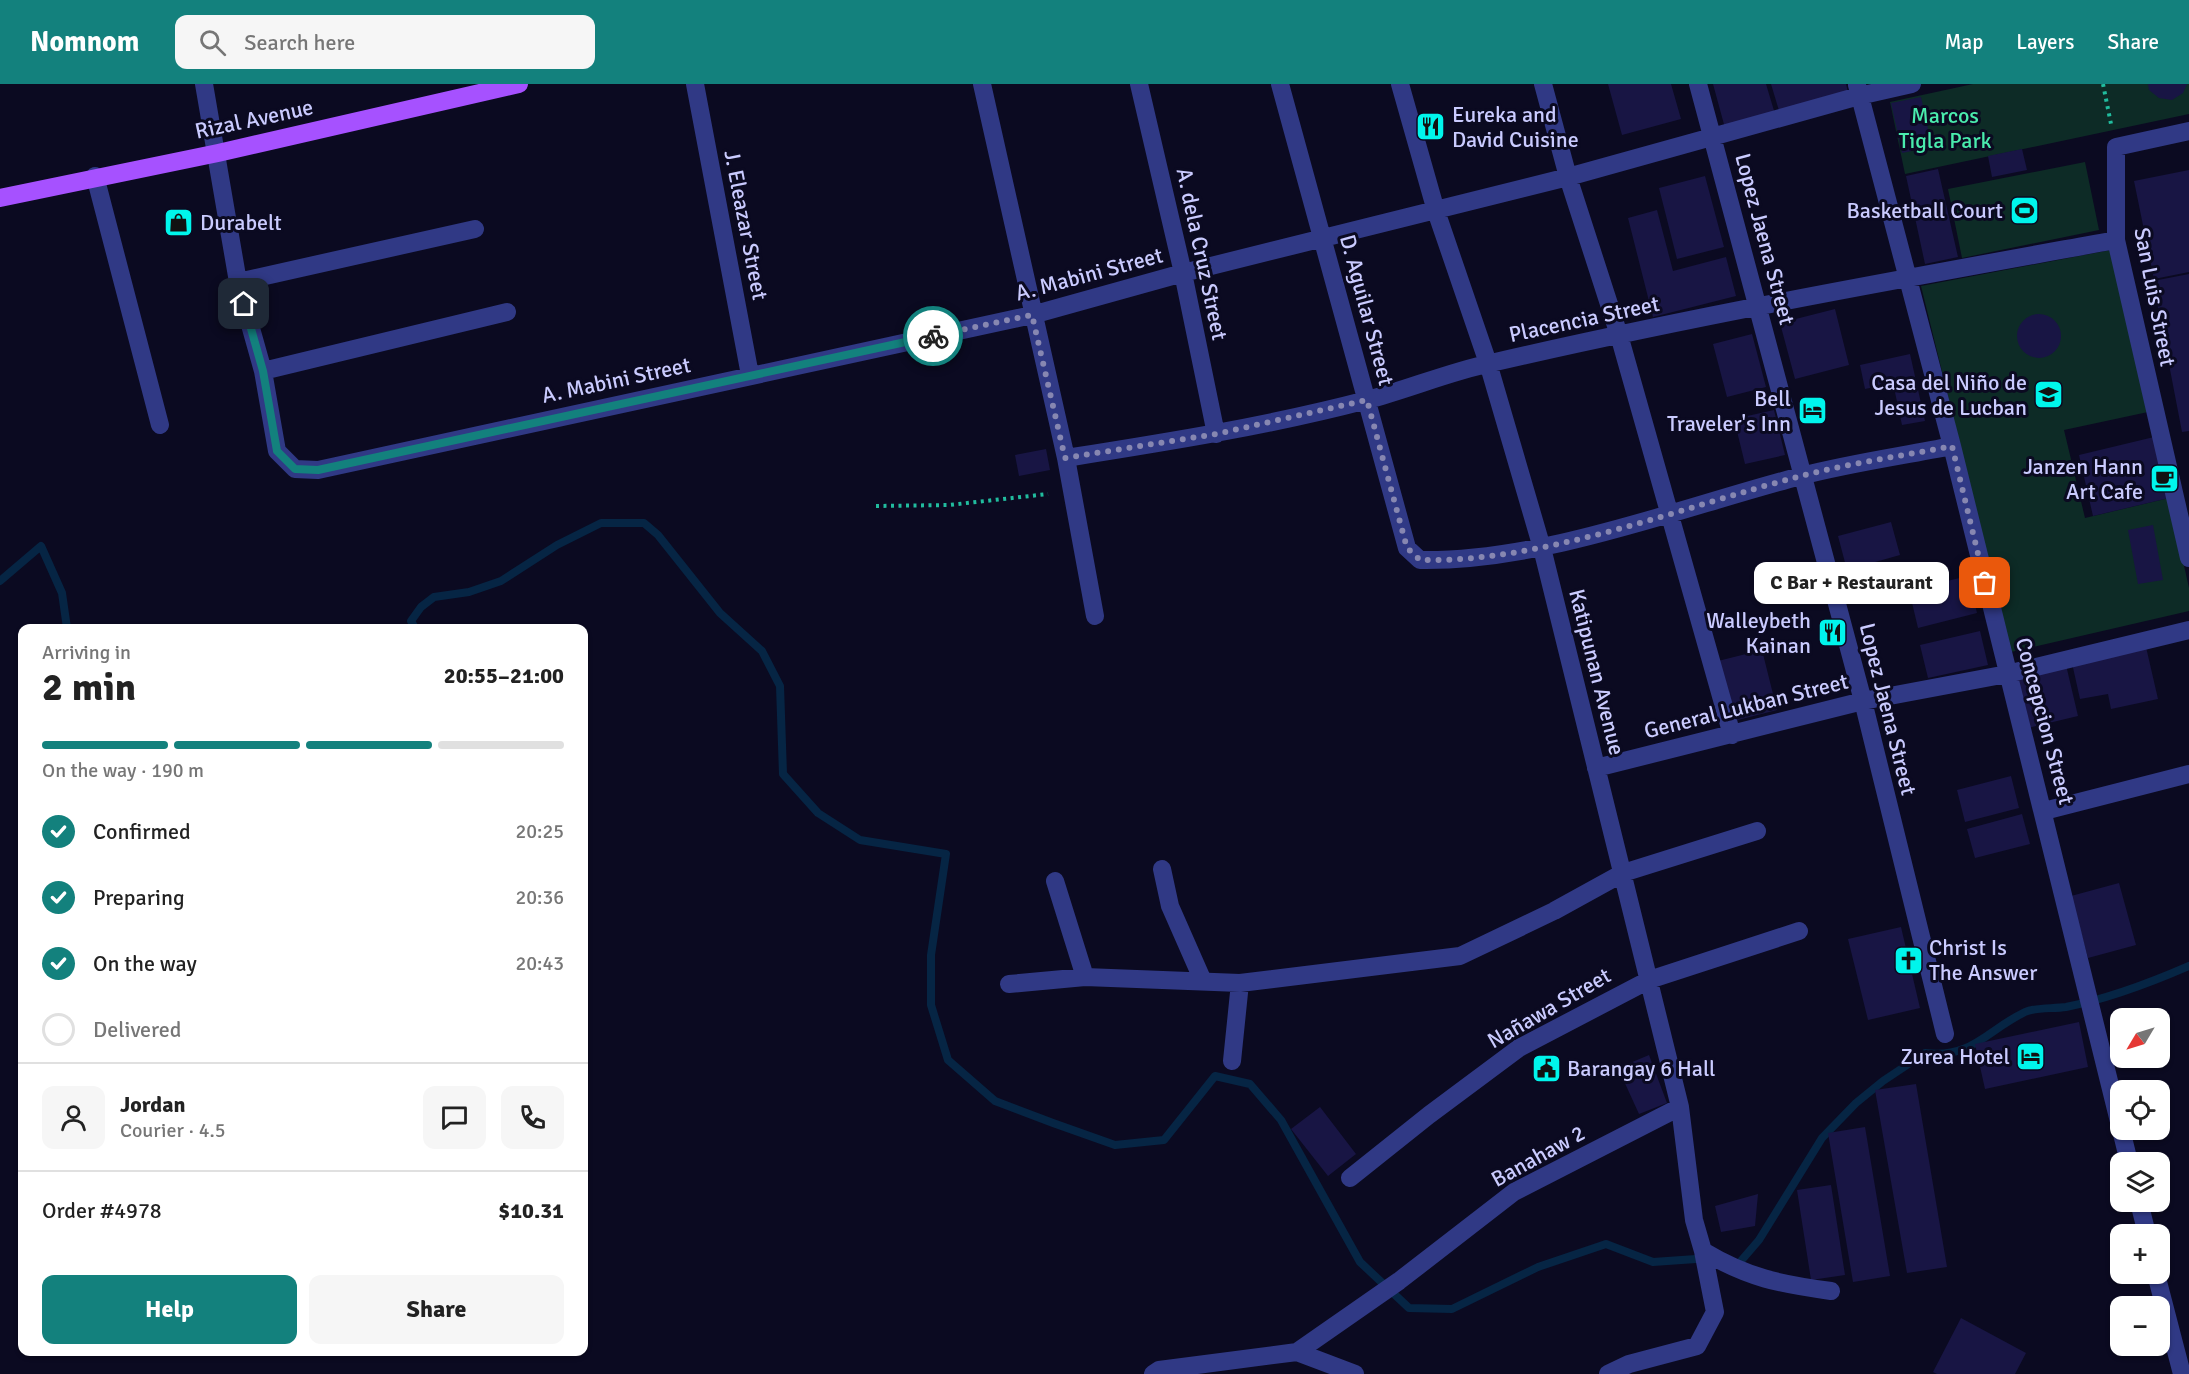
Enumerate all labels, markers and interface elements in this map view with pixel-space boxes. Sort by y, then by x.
search box [175,15,595,69]
text: Nomnom [30,25,139,59]
icon: search [196,26,229,59]
text: Search here [244,29,355,56]
text: Map [1945,29,1983,55]
text: Layers [2016,29,2074,55]
text: Share [2107,29,2159,55]
street label: Rizal Avenue [192,93,316,145]
place label: Eureka and David Cuisine [1452,101,1579,153]
park label: Marcos Tigla Park [1898,102,1992,154]
restaurant icon: Eureka and David Cuisine [1415,111,1447,143]
street label: J. Eleazar Street [718,148,774,302]
street label: Lopez Jaena Street [1729,150,1801,328]
street label: A. dela Cruz Street [1171,165,1234,343]
sports icon: Basketball Court [2008,194,2040,226]
place label: Basketball Court [1846,197,2003,224]
shop icon: Durabelt [163,206,195,238]
place label: Durabelt [200,209,282,236]
street label: San Luis Street [2128,225,2182,369]
street label: D. Aguilar Street [1334,232,1400,389]
street label: A. Mabini Street [1012,241,1166,307]
pin [218,278,269,329]
icon: home [227,287,260,320]
street label: Placencia Street [1506,290,1662,348]
courier [903,306,963,366]
icon: bike [917,320,950,353]
street label: A. Mabini Street [539,351,693,409]
place label: Casa del Niño de Jesus de Lucban [1871,369,2027,421]
school or university icon: Casa del Niño de Jesus de Lucban [2032,379,2064,411]
place label: Bell Traveler's Inn [1667,385,1791,437]
hotel icon: Bell Traveler's Inn [1796,395,1828,427]
place label: Janzen Hann Art Cafe [2023,453,2143,505]
cafe icon: Janzen Hann Art Cafe [2148,463,2180,495]
pin [1959,557,2010,608]
callout: C Bar + Restaurant [1754,562,1949,604]
icon: bag [1968,566,2001,599]
text: C Bar + Restaurant [1770,570,1933,595]
street label: Katipunan Avenue [1563,586,1631,758]
place label: Walleybeth Kainan [1706,607,1811,659]
restaurant icon: Walleybeth Kainan [1816,617,1848,649]
street label: Lopez Jaena Street [1854,620,1923,798]
street label: Concepcion Street [2010,635,2080,808]
text: Arriving in [42,640,131,665]
text: 20:55–21:00 [444,662,564,689]
text: 2 min [42,663,136,711]
street label: General Lukban Street [1641,667,1851,744]
text: On the way · 190 m [42,758,204,783]
icon: check [42,815,75,848]
text: Confirmed [93,818,191,845]
text: 20:25 [515,819,564,844]
icon: check [42,881,75,914]
text: Preparing [93,884,185,911]
text: 20:36 [515,885,564,910]
place label: Christ Is The Answer [1929,934,2037,986]
church icon: Christ Is The Answer [1892,944,1924,976]
icon: check [42,947,75,980]
text: On the way [93,950,197,977]
text: 20:43 [515,951,564,976]
street label: Nañawa Street [1482,962,1616,1054]
north arrow [2110,1008,2170,1068]
map controls [2110,1008,2170,1356]
text: Delivered [93,1016,181,1043]
hotel icon: Zurea Hotel [2015,1040,2047,1072]
place label: Zurea Hotel [1900,1043,2010,1070]
public building icon: Barangay 6 Hall [1530,1052,1562,1084]
place label: Barangay 6 Hall [1567,1055,1716,1082]
button: locate [2110,1080,2170,1140]
button: person [42,1086,105,1149]
button: chat [423,1086,486,1149]
button: phone [501,1086,564,1149]
text: Jordan [120,1091,186,1118]
text: Courier · 4.5 [120,1118,226,1143]
street label: Banahaw 2 [1486,1119,1590,1193]
button: layers [2110,1152,2170,1212]
text: Order #4978 [42,1197,162,1224]
text: $10.31 [498,1197,564,1224]
button: + [2110,1224,2170,1284]
button: Help [42,1275,297,1344]
button: Share [309,1275,564,1344]
button: − [2110,1296,2170,1356]

